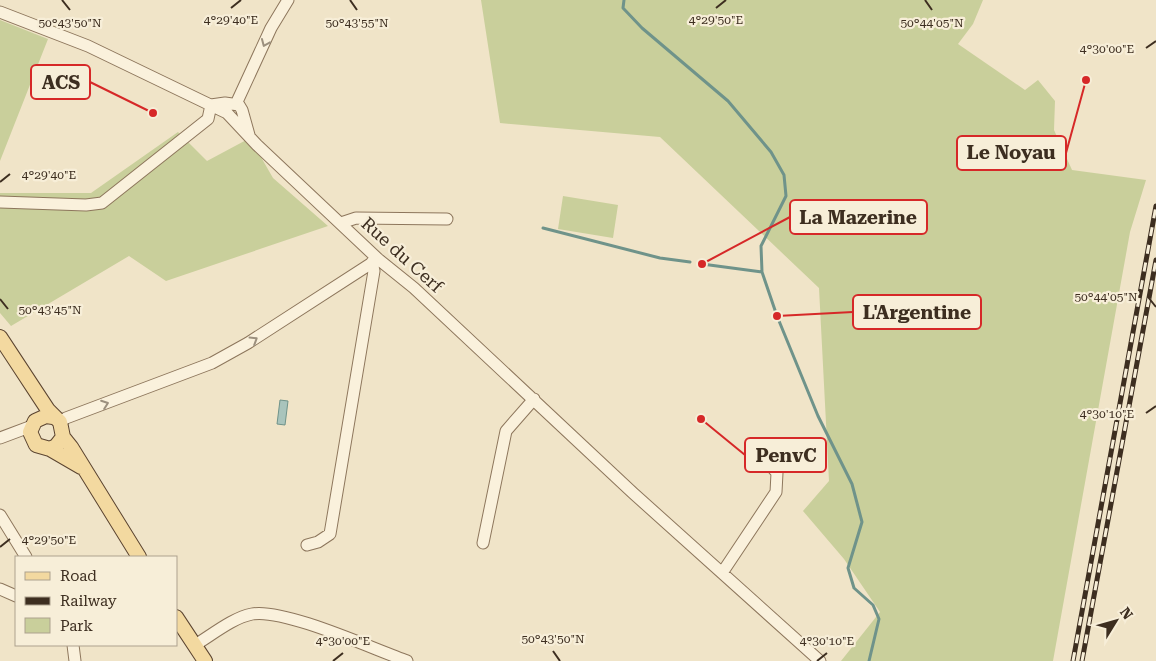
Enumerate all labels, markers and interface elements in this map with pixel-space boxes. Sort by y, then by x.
text: 4°29'40"E [204,13,258,27]
text: 4°29'50"E [689,13,743,27]
text: 50°43'50"N [38,16,102,30]
text: 50°43'55"N [325,16,389,30]
text: 50°44'05"N [900,16,964,30]
one-way arrow [261,38,271,47]
text: 4°30'00"E [1080,42,1134,56]
callout: ACS [31,65,90,99]
text: ACS [42,71,80,94]
callout: Le Noyau [957,136,1066,170]
text: Le Noyau [966,141,1056,164]
text: 4°29'40"E [22,168,76,182]
callout: La Mazerine [790,200,927,234]
text: La Mazerine [799,206,917,229]
street label: Rue du Cerf [357,213,448,297]
text: 50°44'05"N [1074,290,1138,304]
callout: L'Argentine [853,295,981,329]
text: L'Argentine [863,301,971,324]
text: 50°43'45"N [18,303,82,317]
one-way arrow [248,336,257,346]
one-way arrow [100,400,109,410]
text: 4°30'10"E [1080,407,1134,421]
callout: PenvC [745,438,826,472]
text: PenvC [756,444,817,467]
text: 4°29'50"E [22,533,76,547]
legend [15,556,178,646]
text: Road [60,567,97,585]
text: Railway [60,592,117,610]
north arrow [1091,596,1141,646]
text: N [1117,604,1136,622]
text: Park [60,617,94,635]
text: 50°43'50"N [521,632,585,646]
text: 4°30'00"E [316,634,370,648]
text: 4°30'10"E [800,634,854,648]

